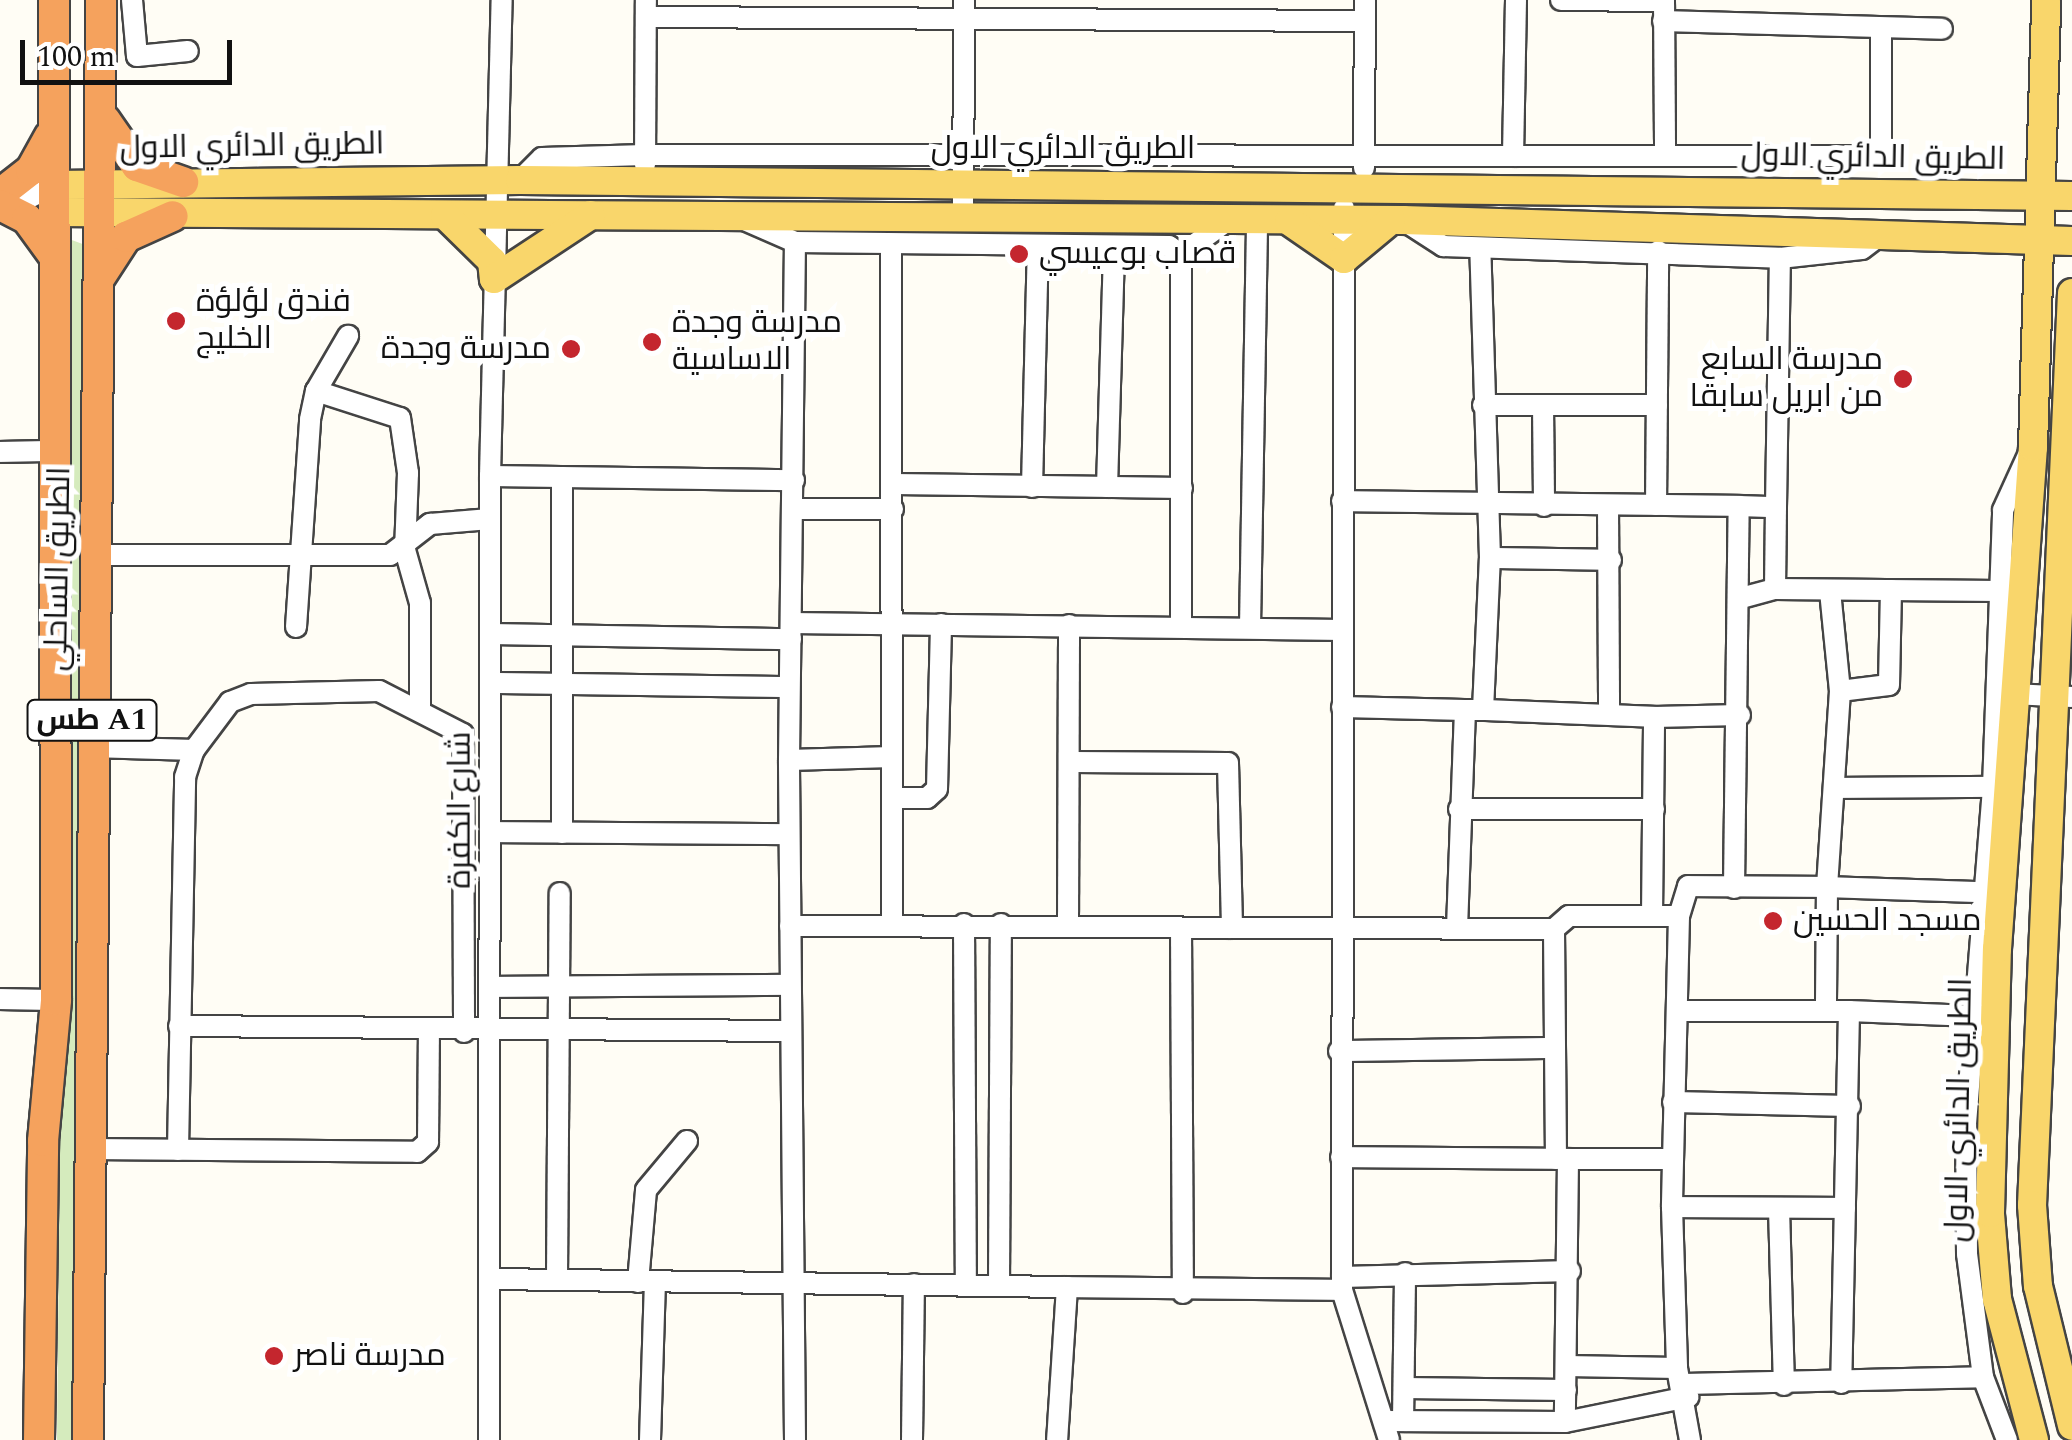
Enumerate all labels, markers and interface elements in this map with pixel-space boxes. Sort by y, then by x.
scale bar [25,20,238,82]
text: 100 m [37,34,115,80]
street label: الطريق الدائري الاول [119,125,385,169]
street label: الطريق الدائري الاول [931,130,1195,168]
street label: الطريق الدائري الاول [1740,136,2006,180]
place label: قصاب بوعيسي [1039,235,1237,273]
marker: قصاب بوعيسي [1008,243,1030,265]
place label: فندق لؤلؤة الخليج [196,284,351,359]
place label: مدرسة وجدة الاساسية [672,305,842,380]
marker: فندق لؤلؤة الخليج [165,310,187,332]
place label: مدرسة وجدة [381,330,551,368]
marker: مدرسة وجدة الاساسية [641,331,663,353]
marker: مدرسة وجدة [560,338,582,360]
place label: مدرسة السابع من ابريل سابقا [1690,342,1883,417]
marker: مدرسة السابع من ابريل سابقا [1892,368,1914,390]
street label: الطريق الساحلي [38,466,80,672]
road number: طس A1 [24,695,160,745]
street label: شارع الكفرة [442,731,480,889]
place label: مسجد الحسين [1793,902,1981,940]
marker: مسجد الحسين [1762,910,1784,932]
street label: الطريق الدائري الاول [1938,977,1982,1243]
place label: مدرسة ناصر [294,1337,446,1375]
marker: مدرسة ناصر [263,1345,285,1367]

